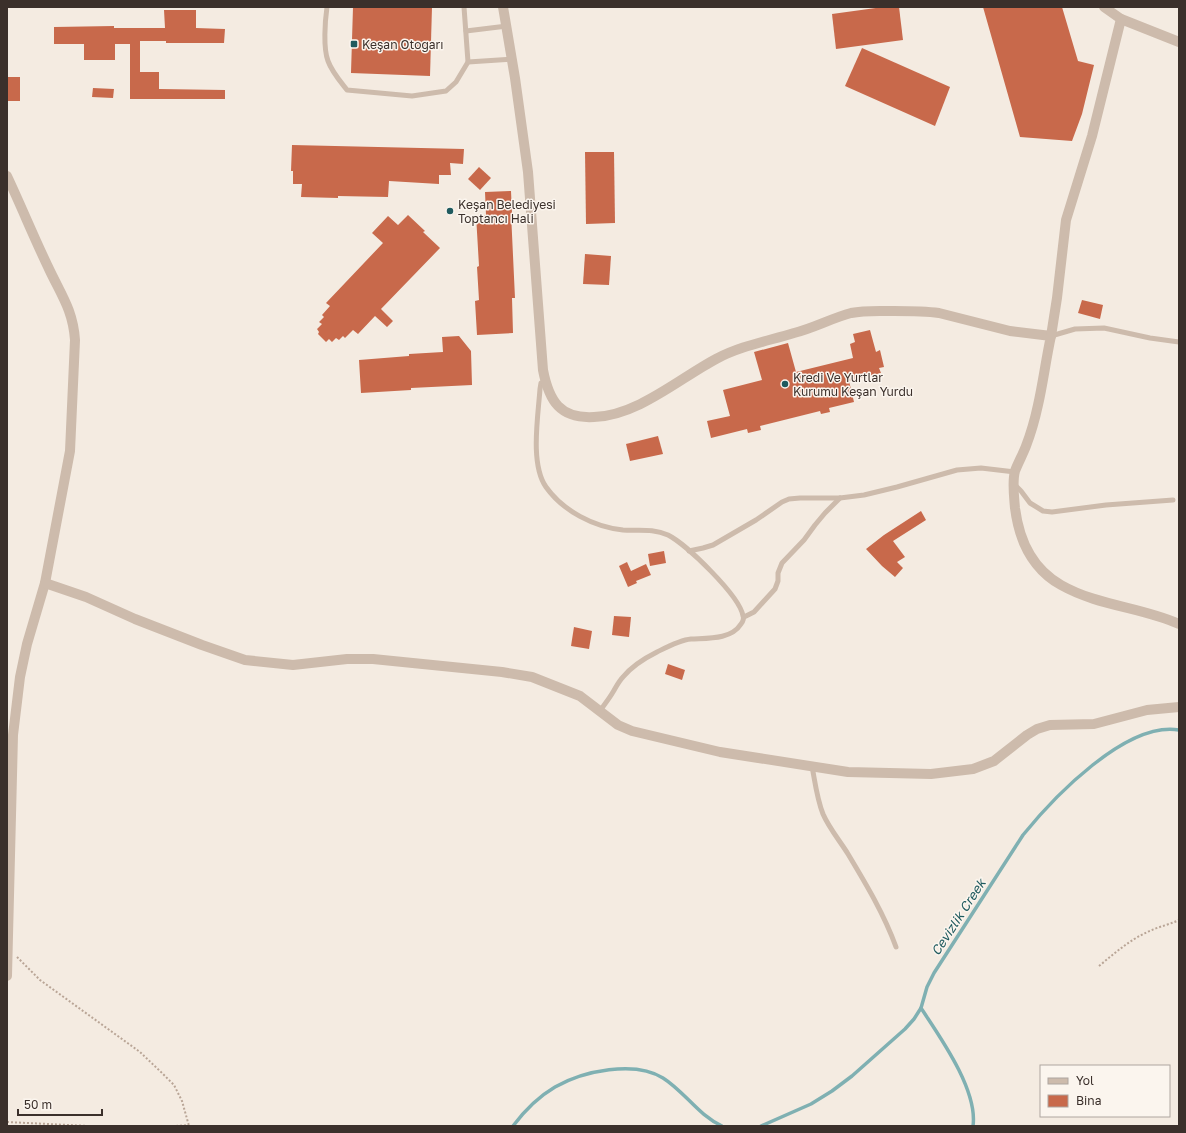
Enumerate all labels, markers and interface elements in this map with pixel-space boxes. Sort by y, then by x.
place label: Keşan Otogarı [362,37,443,52]
marker: Keşan Otogarı [349,39,359,49]
place label: Keşan Belediyesi Toptancı Hali [458,197,556,226]
marker: Keşan Belediyesi Toptancı Hali [445,206,455,216]
place label: Kredi Ve Yurtlar Kurumu Keşan Yurdu [793,370,913,399]
marker: Kredi Ve Yurtlar Kurumu Keşan Yurdu [780,379,790,389]
water label: Cevizlik Creek [927,874,990,958]
legend [1040,1065,1170,1117]
text: Yol [1076,1073,1094,1088]
scale bar [18,1091,102,1117]
text: Bina [1076,1093,1101,1108]
text: 50 m [24,1097,52,1112]

